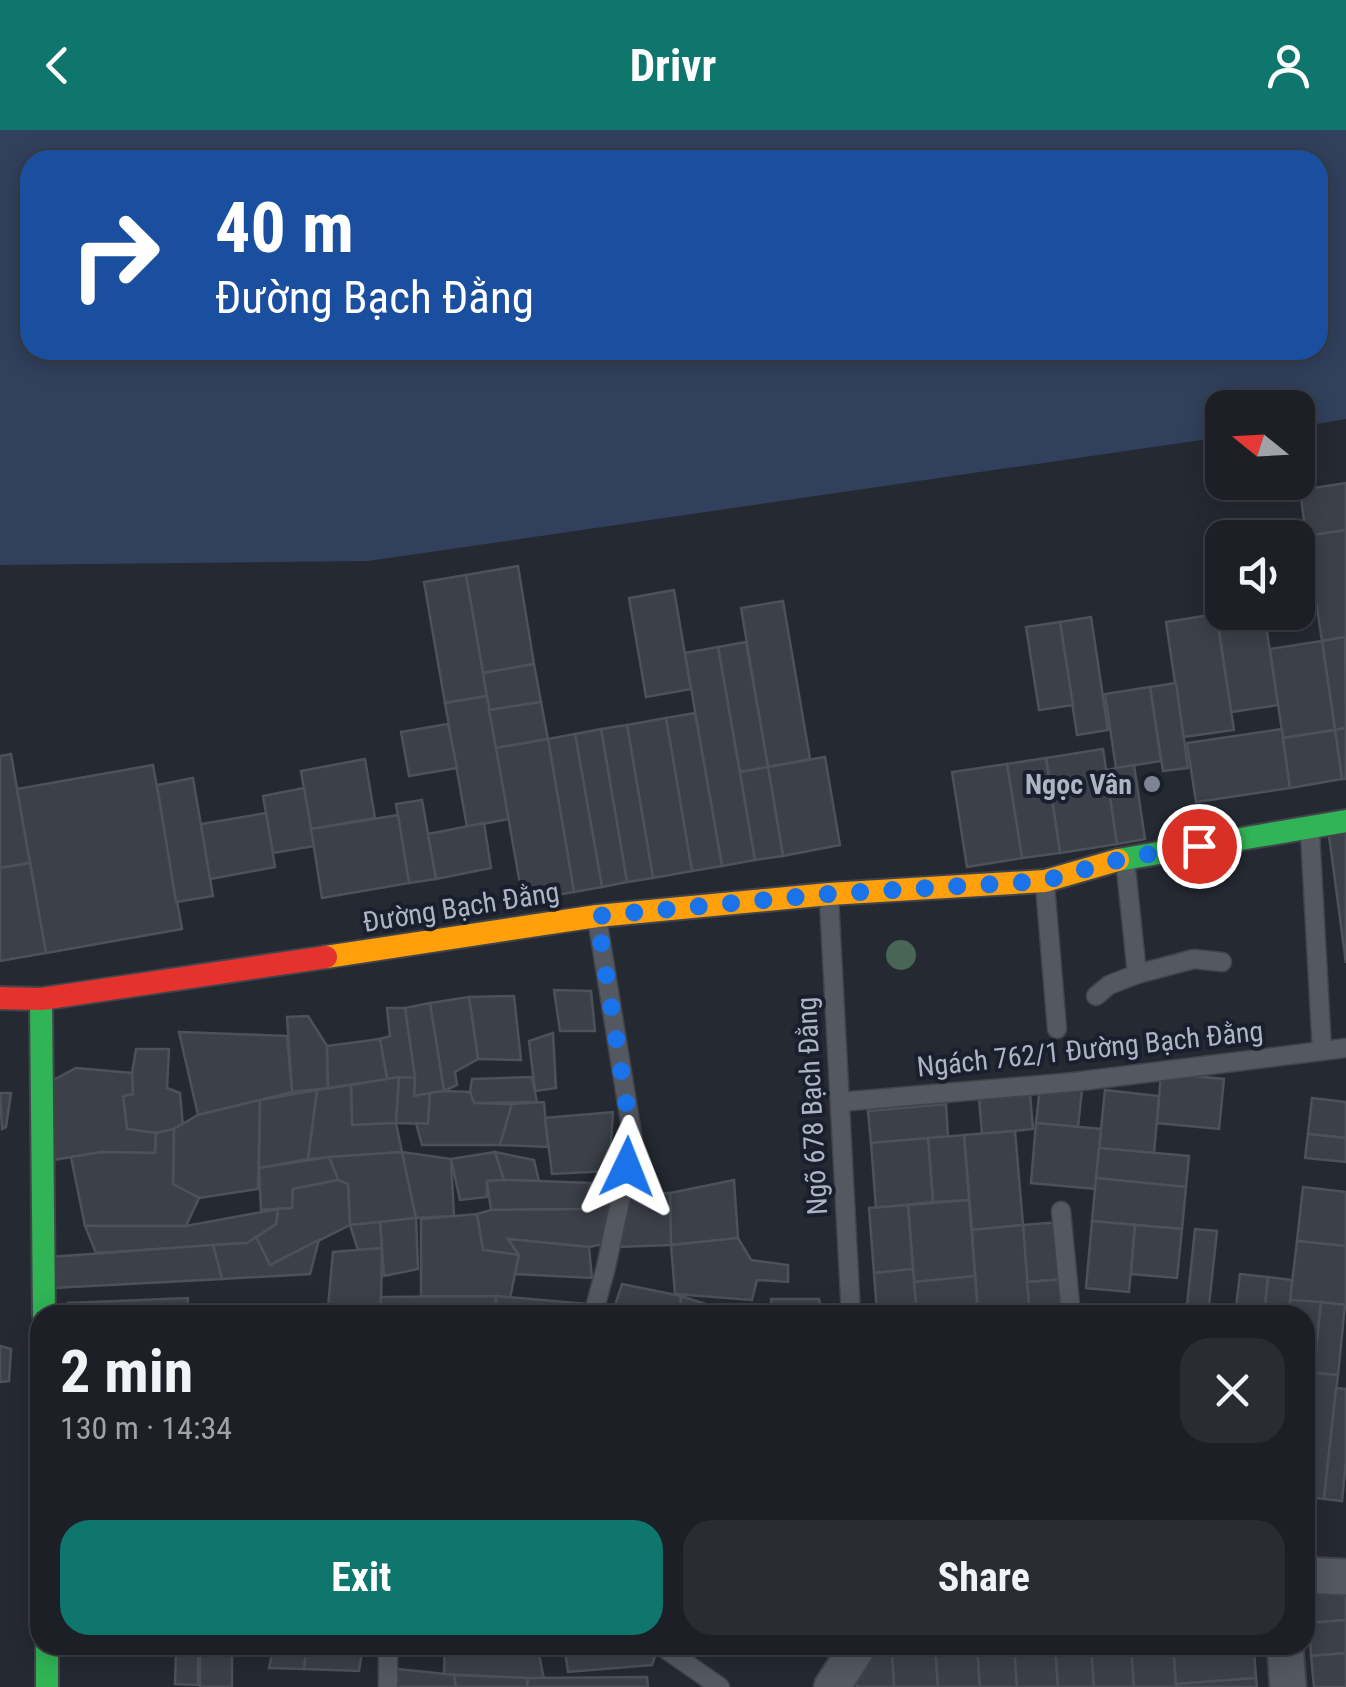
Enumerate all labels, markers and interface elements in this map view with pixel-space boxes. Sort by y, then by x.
icon: back [30,38,85,93]
icon: person [1261,38,1316,93]
text: Drivr [630,39,716,92]
text: 40 m [215,187,354,269]
icon: right [50,190,180,320]
text: Đường Bạch Đằng [215,271,534,324]
north arrow [1205,390,1315,500]
map controls [1205,390,1315,630]
button: sound [1205,520,1315,630]
place label: Ngọc Vân [1025,768,1132,801]
marker: Ngọc Vân [1141,773,1163,795]
pin [1157,804,1242,889]
icon: arrive [1172,819,1227,874]
street label: Đường Bạch Đằng [360,875,562,939]
street label: Ngõ 678 Bạch Đằng [790,996,834,1216]
street label: Ngách 762/1 Đường Bạch Đằng [915,1014,1265,1084]
position arrow [575,1115,679,1219]
text: 2 min [60,1336,193,1407]
button: close [1180,1338,1285,1443]
text: 130 m · 14:34 [60,1409,232,1447]
button: Exit [60,1520,663,1635]
button: Share [683,1520,1285,1635]

